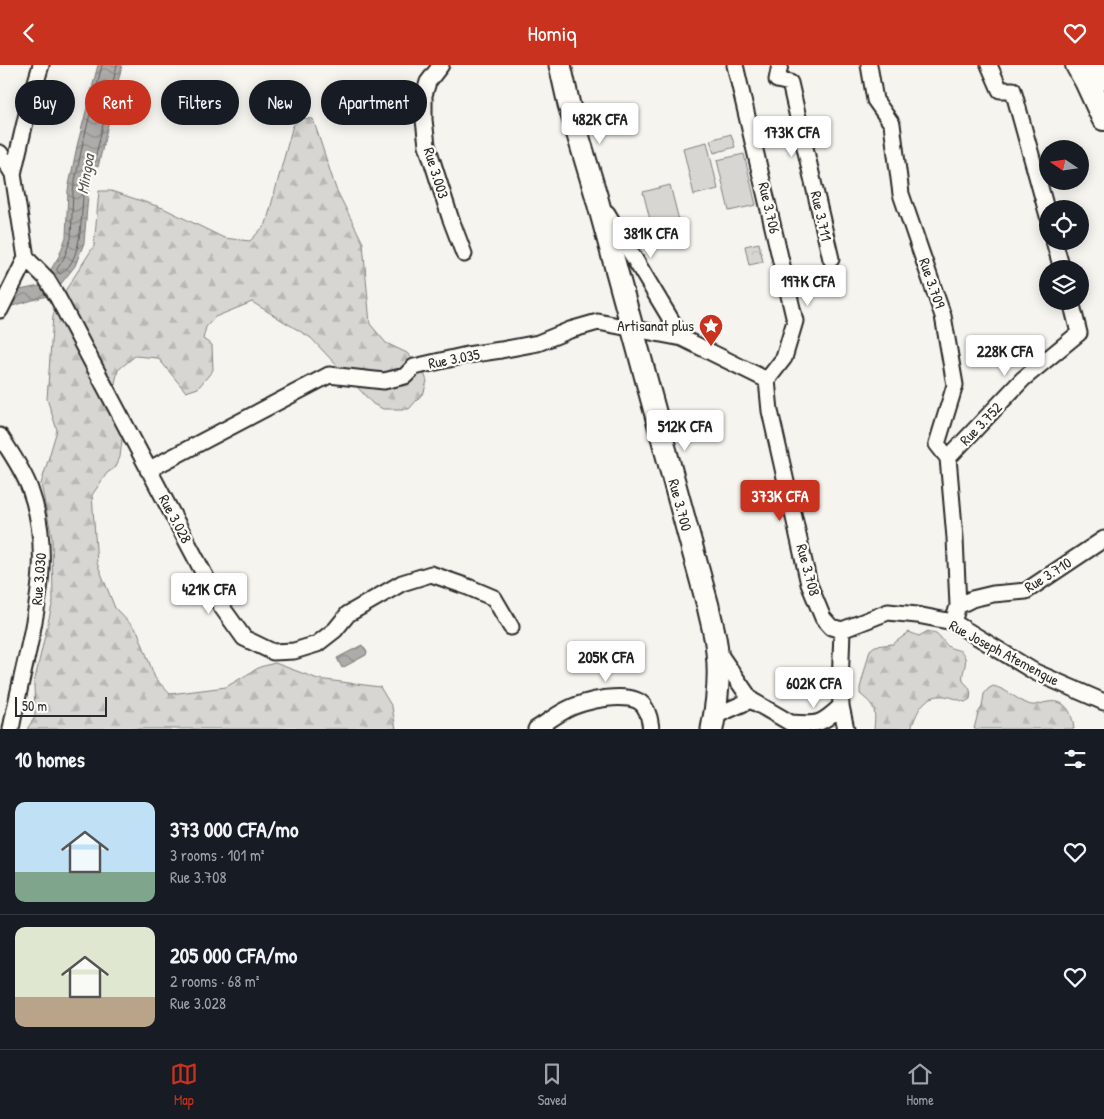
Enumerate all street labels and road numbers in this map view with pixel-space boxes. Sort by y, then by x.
street label: Rue 3.003 [419,145,454,201]
street label: Rue 3.706 [753,180,786,236]
street label: Rue 3.711 [806,189,837,243]
street label: Rue 3.709 [914,255,951,311]
street label: Rue 3.035 [426,343,482,374]
street label: Rue 3.752 [955,397,1007,450]
street label: Rue 3.700 [663,477,698,533]
street label: Rue 3.028 [154,491,197,547]
street label: Rue 3.708 [792,542,825,598]
street label: Rue 3.030 [26,552,51,606]
street label: Rue 3.710 [1020,552,1075,597]
street label: Rue Joseph Atemengue [946,615,1063,690]

